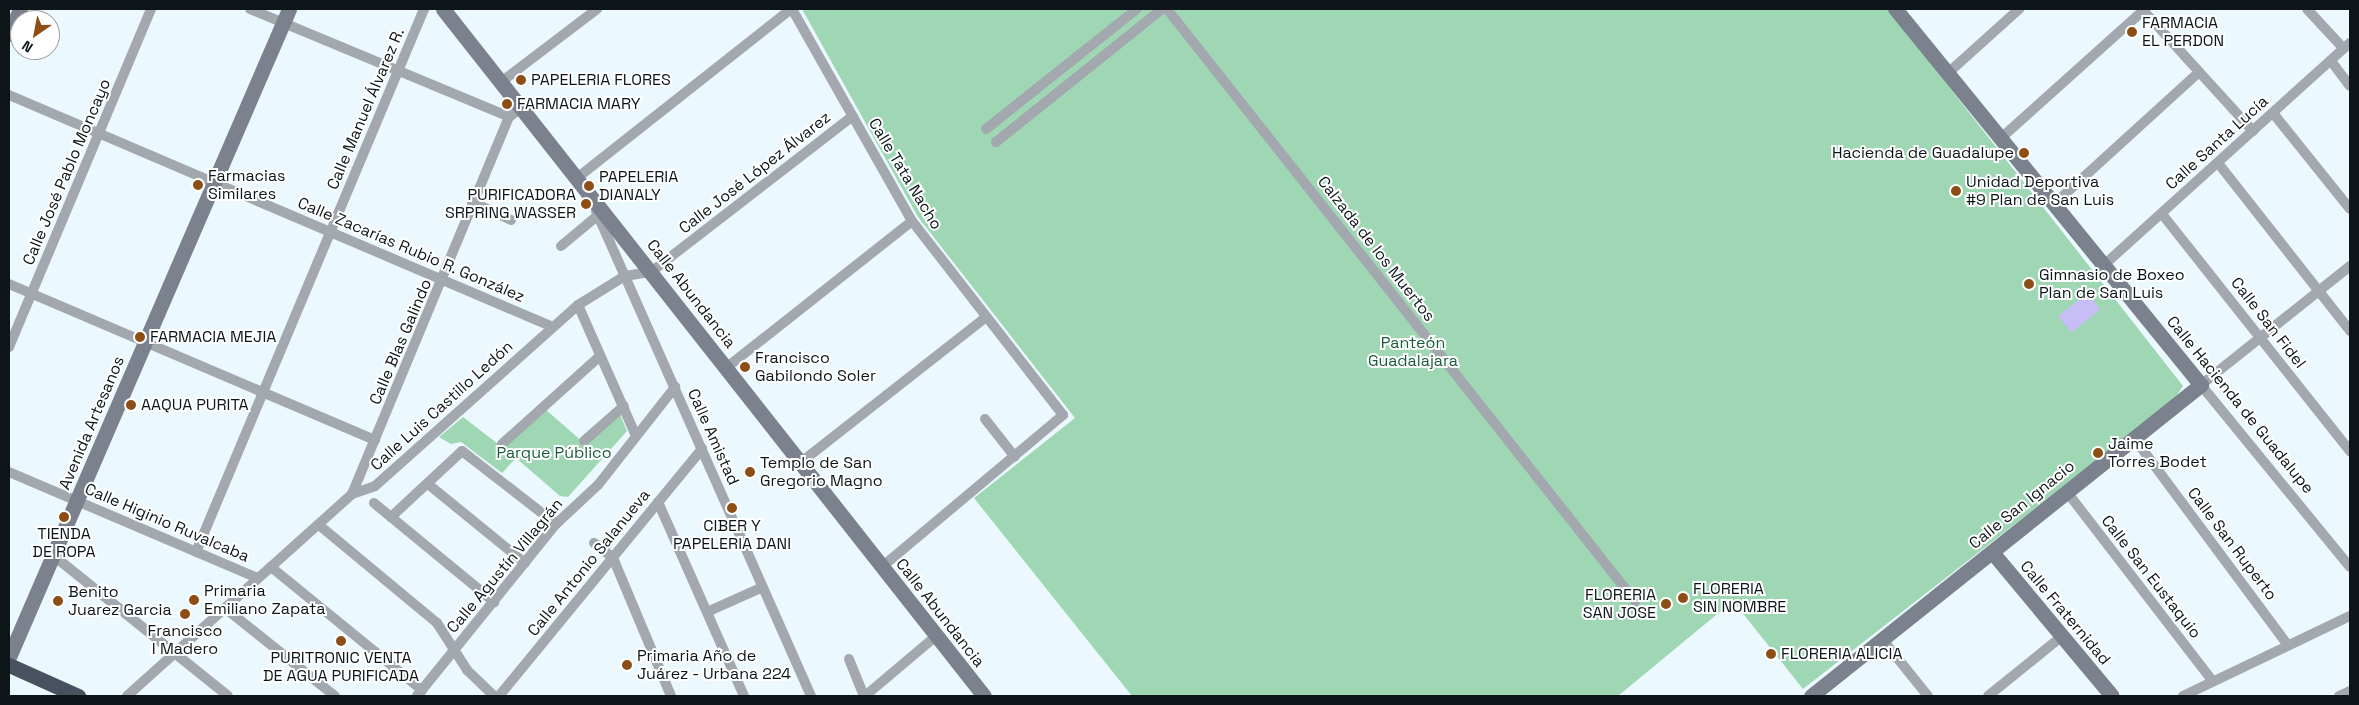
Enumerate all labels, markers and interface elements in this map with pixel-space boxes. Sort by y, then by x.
north arrow [10,10,60,60]
place label: FARMACIA EL PERDON [2142,13,2225,51]
street label: Calle Manuel Álvarez R. [323,25,409,193]
marker: FARMACIA EL PERDON [2126,26,2138,38]
text: N [19,37,36,57]
place label: PAPELERIA FLORES [531,70,671,90]
marker: PAPELERIA FLORES [515,74,527,86]
street label: Calle José Pablo Moncayo [19,76,115,268]
street label: Calle Santa Lucía [2162,92,2272,194]
place label: FARMACIA MARY [517,94,641,114]
marker: FARMACIA MARY [501,98,513,110]
street label: Calle José López Álvarez [675,108,835,238]
street label: Calle Tata Nacho [864,115,946,233]
place label: Hacienda de Guadalupe [1832,143,2014,163]
marker: Hacienda de Guadalupe [2018,147,2030,159]
place label: Farmacias Similares [208,166,286,204]
place label: PAPELERIA DIANALY [599,167,678,205]
place label: Unidad Deportiva #9 Plan de San Luis [1966,172,2114,210]
street label: Calzada de los Muertos [1313,173,1439,325]
marker: Farmacias Similares [192,179,204,191]
marker: PAPELERIA DIANALY [583,180,595,192]
place label: PURIFICADORA SRPRING WASSER [445,185,576,223]
marker: Unidad Deportiva #9 Plan de San Luis [1950,185,1962,197]
street label: Calle Zacarías Rubio R. González [294,193,528,307]
marker: PURIFICADORA SRPRING WASSER [580,198,592,210]
street label: Calle Abundancia [643,236,739,352]
place label: Gimnasio de Boxeo Plan de San Luis [2039,265,2185,303]
street label: Calle San Fidel [2227,274,2309,372]
street label: Calle Blas Galindo [366,276,436,408]
marker: Gimnasio de Boxeo Plan de San Luis [2023,278,2035,290]
street label: Calle Hacienda de Guadalupe [2162,312,2318,498]
place label: FARMACIA MEJIA [150,327,277,347]
marker: FARMACIA MEJIA [134,331,146,343]
park label: Panteón Guadalajara [1368,333,1458,371]
street label: Calle Luis Castillo Ledón [367,337,517,475]
place label: Francisco Gabilondo Soler [755,348,876,386]
street label: Avenida Artesanos [55,353,129,493]
marker: Francisco Gabilondo Soler [739,361,751,373]
street label: Calle Amistad [683,386,743,488]
place label: AAQUA PURITA [141,395,249,415]
marker: AAQUA PURITA [125,399,137,411]
place label: Jaime Torres Bodet [2108,434,2207,472]
park label: Parque Público [496,443,612,463]
marker: Jaime Torres Bodet [2092,447,2104,459]
place label: Templo de San Gregorio Magno [760,453,883,491]
street label: Calle San Ignacio [1965,457,2079,553]
marker: Templo de San Gregorio Magno [744,466,756,478]
street label: Calle Higinio Ruvalcaba [82,480,252,566]
street label: Calle San Ruperto [2183,484,2281,604]
street label: Calle Antonio Salanueva [524,486,654,640]
street label: Calle Agustín Villagrán [443,495,567,637]
marker: CIBER Y PAPELERIA DANI [726,502,738,514]
marker: TIENDA DE ROPA [58,511,70,523]
street label: Calle San Eustaquio [2097,512,2205,642]
place label: CIBER Y PAPELERIA DANI [673,516,791,554]
place label: TIENDA DE ROPA [32,524,96,562]
street label: Calle Abundancia [892,555,988,671]
street label: Calle Fraternidad [2016,557,2114,669]
place label: FLORERIA SIN NOMBRE [1693,579,1786,617]
place label: Primaria Emiliano Zapata [204,581,325,619]
place label: Benito Juarez Garcia [68,582,172,620]
place label: FLORERIA SAN JOSE [1583,585,1656,623]
marker: FLORERIA SIN NOMBRE [1677,592,1689,604]
marker: Primaria Emiliano Zapata [188,594,200,606]
marker: Benito Juarez Garcia [52,595,64,607]
marker: FLORERIA SAN JOSE [1660,598,1672,610]
marker: Francisco I Madero [179,608,191,620]
place label: Francisco I Madero [148,621,222,659]
marker: PURITRONIC VENTA DE AGUA PURIFICADA [335,635,347,647]
place label: FLORERIA ALICIA [1781,644,1903,664]
place label: Primaria Año de Juárez - Urbana 224 [637,646,792,684]
place label: PURITRONIC VENTA DE AGUA PURIFICADA [263,648,419,686]
marker: FLORERIA ALICIA [1765,648,1777,660]
marker: Primaria Año de Juárez - Urbana 224 [621,659,633,671]

